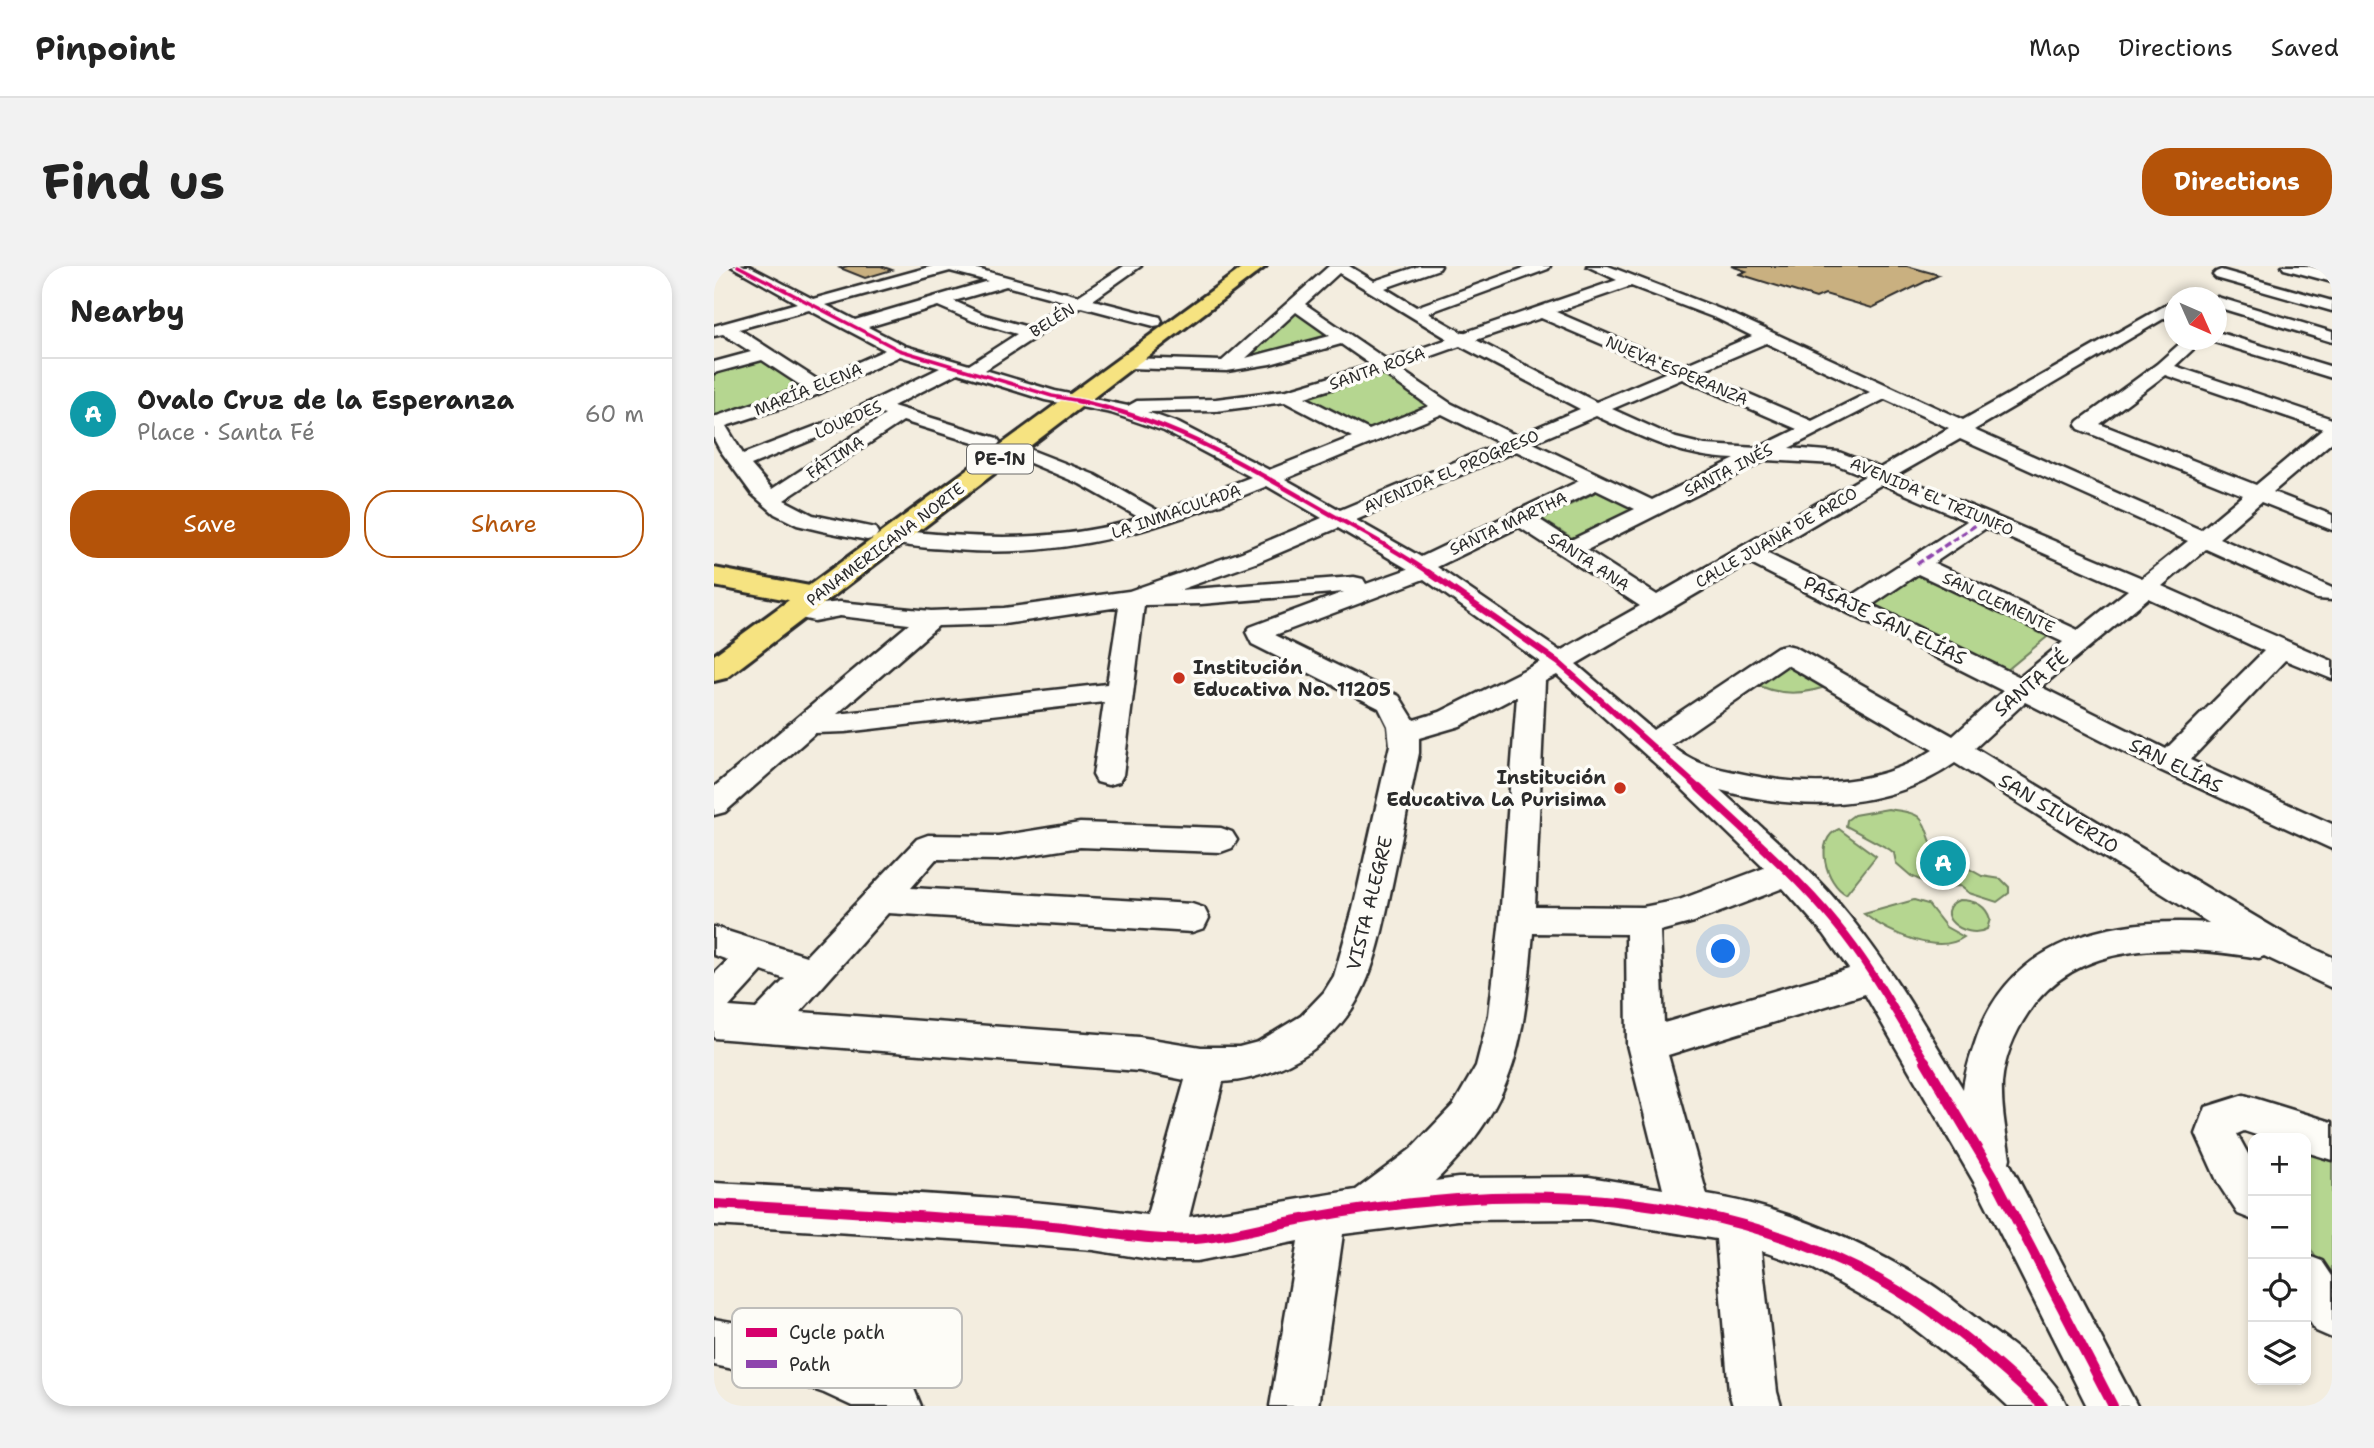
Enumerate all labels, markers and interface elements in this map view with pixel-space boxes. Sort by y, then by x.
text: Pinpoint [35,26,176,71]
text: Map [2029,32,2080,64]
text: Directions [2118,32,2233,64]
text: Saved [2271,32,2339,64]
button: Directions [2142,148,2332,216]
text: Find us [42,149,225,215]
north arrow [2164,287,2227,350]
text: Nearby [70,291,185,332]
street label: BELÉN [1026,298,1079,342]
street label: NUEVA ESPERANZA [1602,331,1751,410]
street label: SANTA ROSA [1326,342,1428,395]
street label: MARÍA ELENA [751,358,865,421]
text: Ovalo Cruz de la Esperanza [137,382,514,417]
street label: LOURDES [811,395,885,444]
text: A [84,399,102,429]
text: 60 m [585,399,644,429]
text: Place · Santa Fé [137,417,315,447]
street label: AVENIDA EL PROGRESO [1360,425,1542,518]
street label: FÁTIMA [803,431,868,484]
street label: SANTA INÉS [1680,439,1776,502]
road number: PE-1N [967,444,1033,474]
street label: AVENIDA EL TRIUNFO [1847,452,2017,540]
street label: PANAMERICANA NORTE [802,478,969,611]
street label: LA INMACULADA [1109,479,1244,543]
street label: CALLE JUANA DE ARCO [1691,482,1861,592]
street label: SANTA MARTHA [1446,487,1570,560]
button: Save [70,490,350,558]
button: Share [364,490,644,558]
street label: SANTA ANA [1544,527,1633,596]
street label: SAN CLEMENTE [1939,567,2058,638]
street label: PASAJE SAN ELÍAS [1799,569,1971,671]
street label: SANTA FÉ [1988,644,2074,722]
place label: Institución Educativa No. 11205 [1193,655,1391,702]
marker: Institución Educativa No. 11205 [1171,670,1187,686]
street label: SAN ELÍAS [2125,731,2227,799]
place label: Institución Educativa La Purisima [1386,765,1606,812]
street label: SAN SILVERIO [1994,768,2123,859]
marker: Institución Educativa La Purisima [1612,780,1628,796]
street label: VISTA ALEGRE [1341,833,1398,973]
pin: A [1920,837,1966,889]
your location [1706,934,1740,968]
map controls [2248,1133,2311,1385]
button: + [2248,1133,2311,1196]
button: − [2248,1196,2311,1259]
button: locate [2248,1259,2311,1322]
legend [732,1308,962,1388]
text: Cycle path [789,1320,885,1345]
button: layers [2248,1322,2311,1385]
text: Path [789,1352,831,1377]

